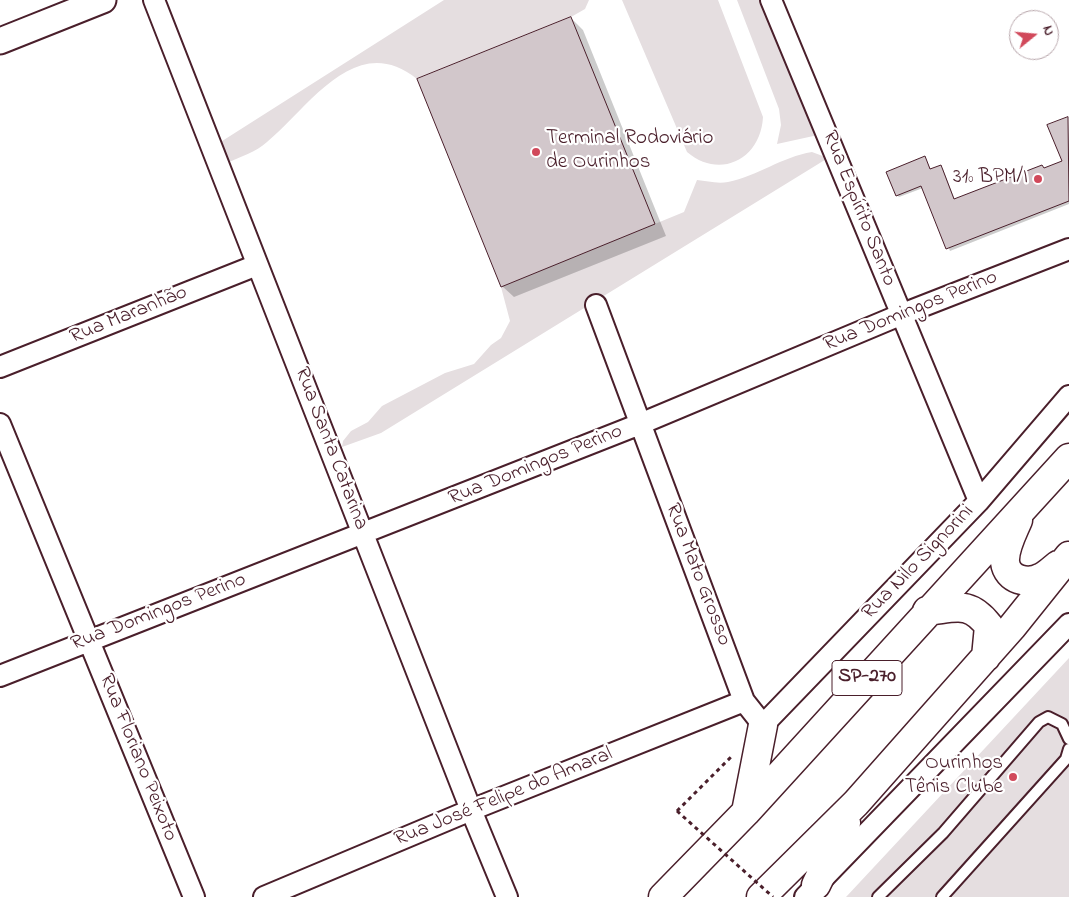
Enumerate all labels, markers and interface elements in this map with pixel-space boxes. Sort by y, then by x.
north arrow [1009,10,1059,60]
text: N [1036,23,1059,38]
place label: Terminal Rodoviário de Ourinhos [546,127,713,177]
street label: Rua Espírito Santo [815,128,901,290]
marker: Terminal Rodoviário de Ourinhos [530,146,542,158]
place label: 31º BPM/I [953,166,1028,192]
marker: 31º BPM/I [1032,173,1044,185]
street label: Rua Domingos Perino [820,266,1002,358]
street label: Rua Maranhão [67,281,191,351]
street label: Rua Santa Catarina [287,364,373,534]
street label: Rua Domingos Perino [445,420,627,512]
street label: Rua Mato Grosso [658,500,736,650]
street label: Rua Nilo Signorini [858,500,980,626]
street label: Rua Domingos Perino [68,568,250,658]
road number: SP-270 [832,660,902,696]
street label: Rua Floriano Peixoto [92,671,182,845]
street label: Rua José Felipe do Amaral [391,743,617,853]
place label: Ourinhos Tênis Clube [905,752,1003,802]
marker: Ourinhos Tênis Clube [1007,771,1019,783]

